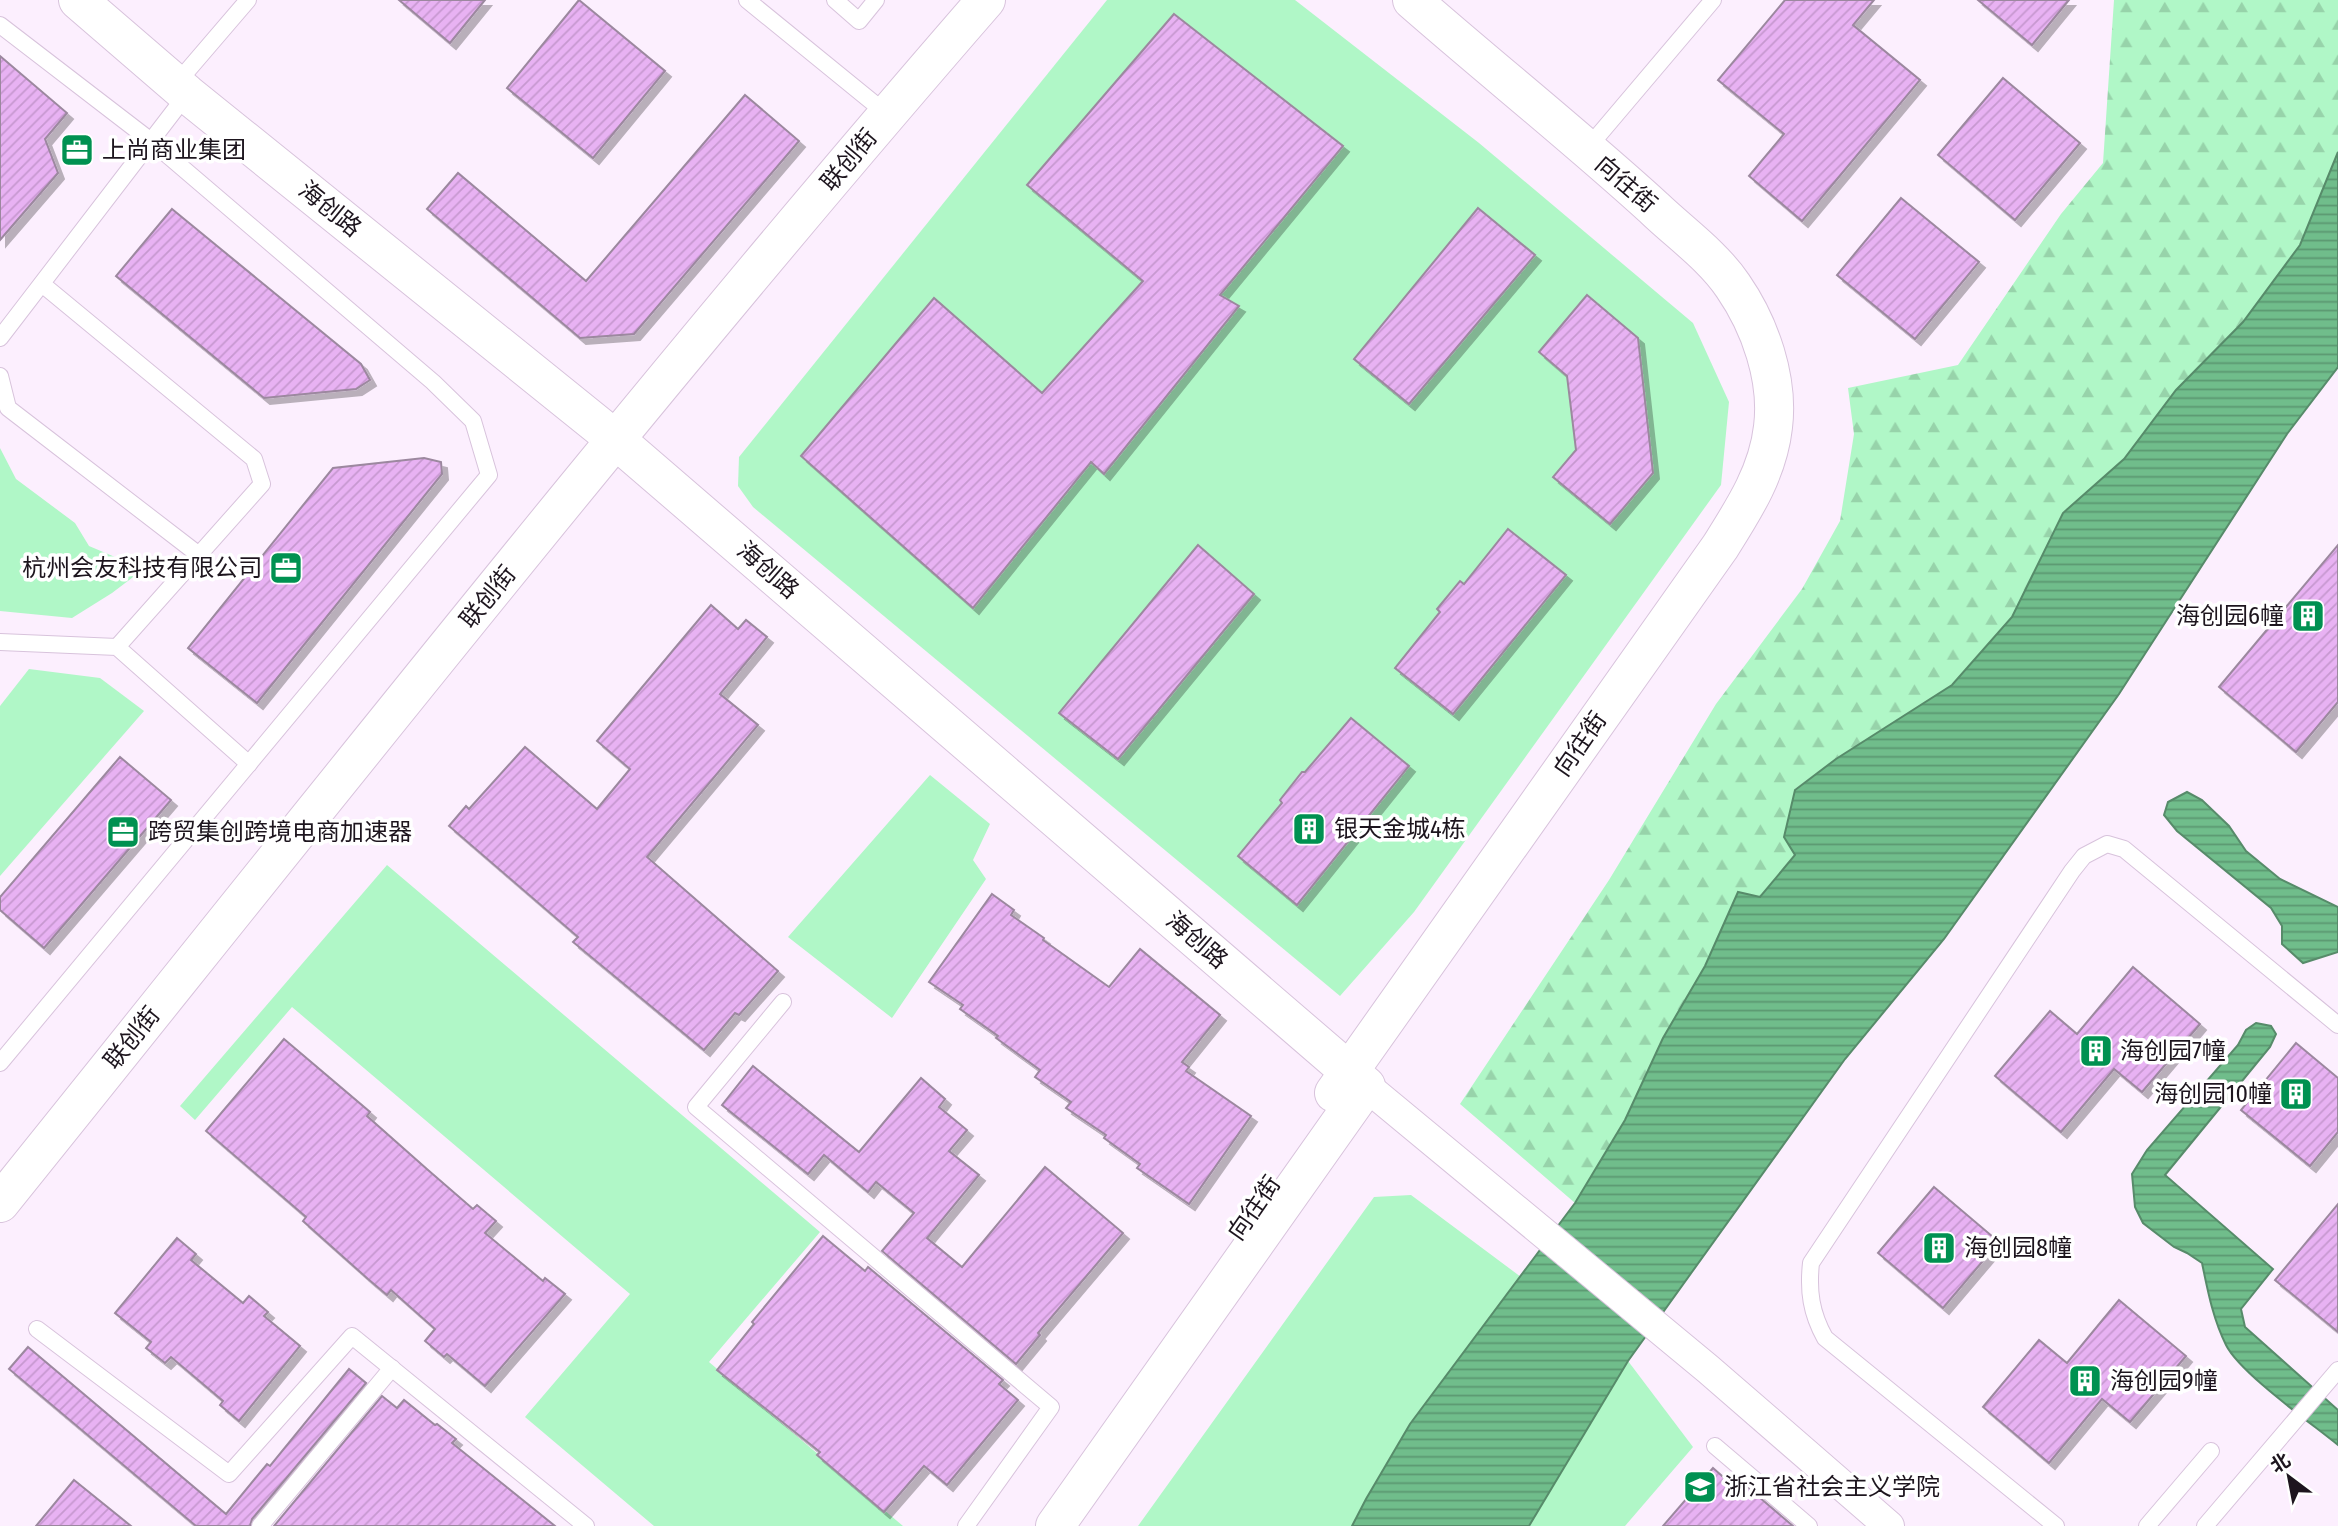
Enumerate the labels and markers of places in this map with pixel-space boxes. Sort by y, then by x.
office icon: 上尚商业集团 [58,131,96,169]
place label: 上尚商业集团 [102,136,246,164]
office icon: 杭州会友科技有限公司 [267,549,305,587]
place label: 杭州会友科技有限公司 [22,554,262,582]
building icon: 海创园6幢 [2289,597,2327,635]
place label: 海创园6幢 [2176,602,2284,630]
building icon: 银天金城4栋 [1290,810,1328,848]
office icon: 跨贸集创跨境电商加速器 [104,813,142,851]
place label: 银天金城4栋 [1334,815,1466,843]
place label: 跨贸集创跨境电商加速器 [148,818,412,846]
building icon: 海创园7幢 [2077,1032,2115,1070]
place label: 海创园7幢 [2120,1037,2226,1065]
building icon: 海创园10幢 [2277,1075,2315,1113]
place label: 海创园10幢 [2154,1080,2272,1108]
building icon: 海创园8幢 [1920,1229,1958,1267]
place label: 海创园8幢 [1964,1234,2072,1262]
building icon: 海创园9幢 [2066,1362,2104,1400]
place label: 海创园9幢 [2110,1367,2218,1395]
school or university icon: 浙江省社会主义学院 [1681,1468,1719,1506]
place label: 浙江省社会主义学院 [1724,1473,1940,1501]

